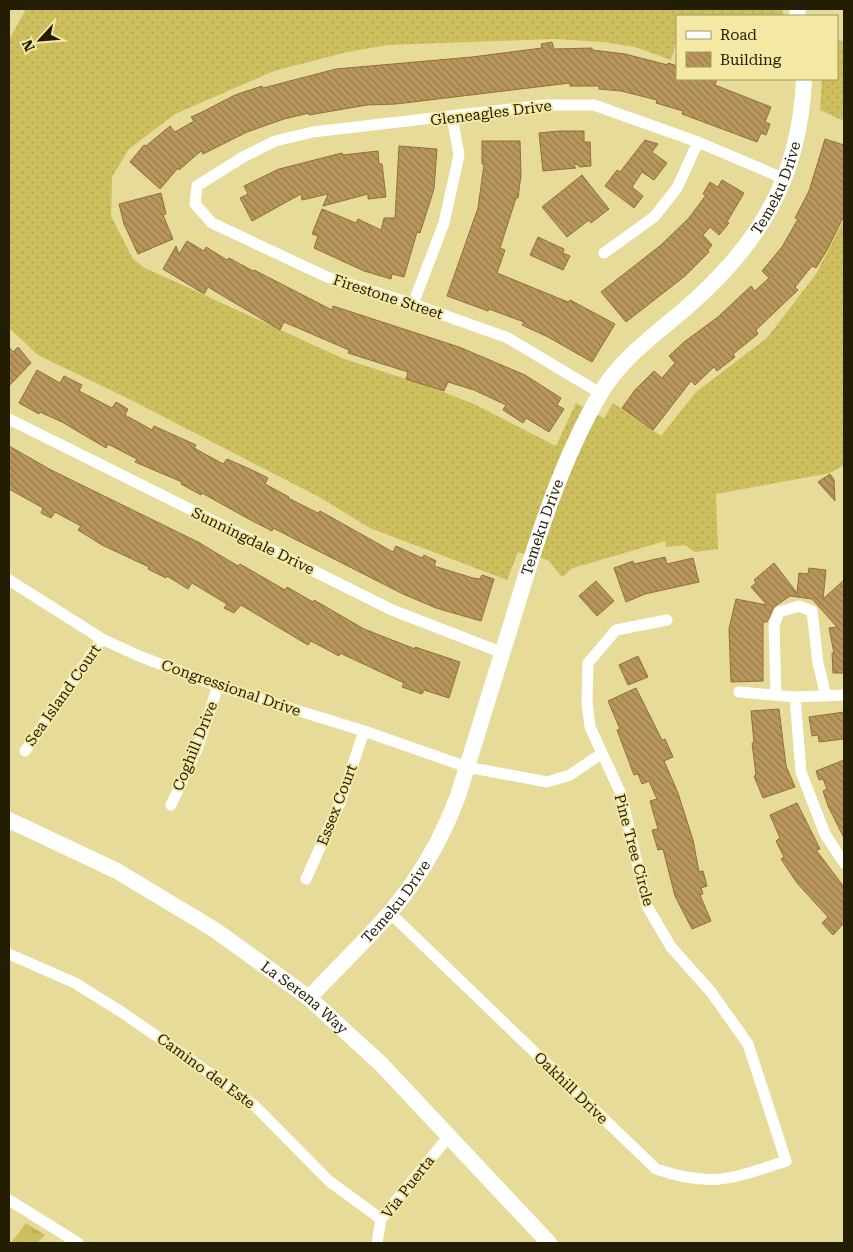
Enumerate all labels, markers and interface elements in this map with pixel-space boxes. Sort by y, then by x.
north arrow [15,15,65,65]
legend [676,15,838,80]
text: Road [720,26,757,44]
text: N [19,37,38,54]
text: Building [720,51,782,69]
street label: Gleneagles Drive [429,97,553,129]
street label: Temeku Drive [747,140,804,238]
street label: Firestone Street [331,271,446,323]
street label: Temeku Drive [518,476,567,578]
street label: Sunningdale Drive [189,503,317,579]
street label: Sea Island Court [21,641,105,749]
street label: Congressional Drive [159,656,303,720]
street label: Coghill Drive [169,698,221,794]
street label: Essex Court [313,761,361,848]
street label: Pine Tree Circle [610,792,658,908]
street label: Temeku Drive [358,857,434,947]
street label: La Serena Way [258,957,352,1038]
street label: Camino del Este [153,1029,259,1113]
street label: Oakhill Drive [530,1048,612,1128]
street label: Via Puerta [378,1152,438,1222]

